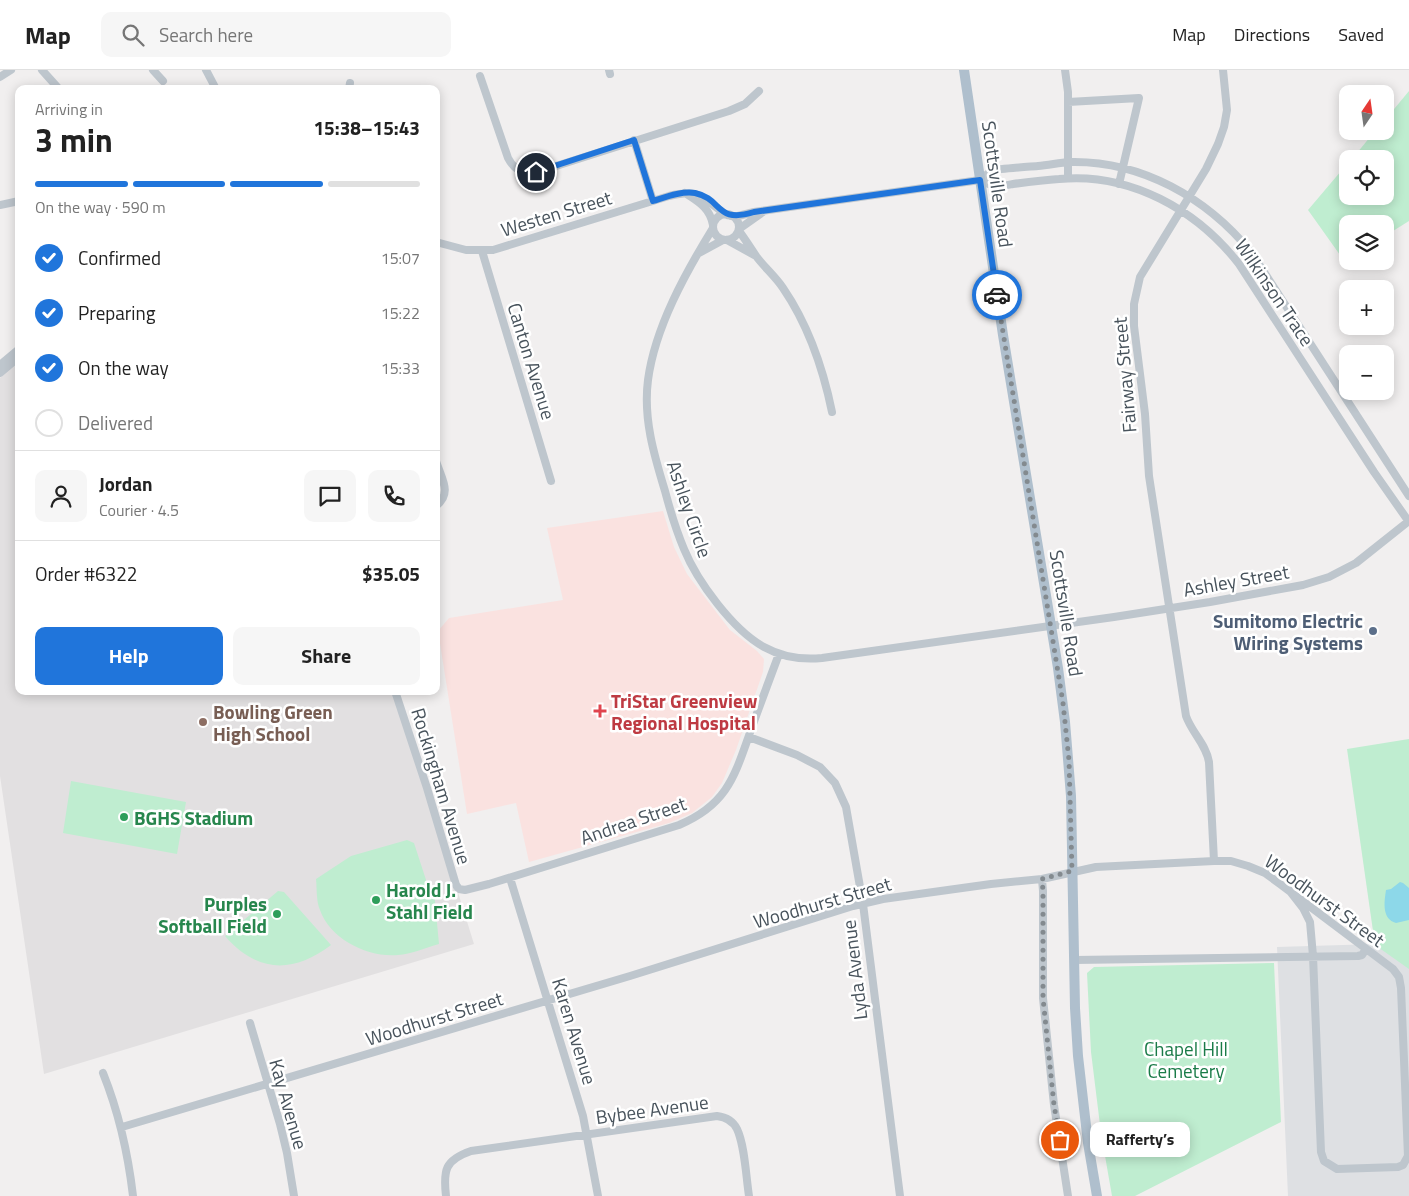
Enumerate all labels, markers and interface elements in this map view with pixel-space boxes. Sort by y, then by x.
search box [101,12,451,57]
text: Map [25,17,71,53]
text: Search here [159,20,253,49]
icon: search [119,21,147,49]
text: Map [1172,21,1206,48]
text: Directions [1234,21,1310,48]
text: Saved [1338,21,1384,48]
north arrow [1339,85,1394,140]
map controls [1339,85,1394,400]
text: Arriving in [35,97,103,121]
text: 15:38–15:43 [313,113,420,142]
text: 3 min [35,116,113,164]
street label: Scottsville Road [975,119,1021,249]
button: locate [1339,150,1394,205]
pin [515,151,557,193]
icon: home [522,158,550,186]
street label: Westen Street [497,182,615,244]
text: On the way · 590 m [35,195,166,219]
button: layers [1339,215,1394,270]
street label: Wilkinson Trace [1228,232,1322,352]
text: Confirmed [78,243,161,272]
icon: check [35,244,63,272]
text: 15:07 [381,246,420,270]
courier [972,270,1022,320]
button: + [1339,280,1394,335]
icon: car [983,281,1011,309]
text: Preparing [78,298,155,327]
icon: check [35,299,63,327]
street label: Canton Avenue [501,299,563,423]
text: 15:22 [381,301,420,325]
street label: Fairway Street [1104,316,1143,434]
button: − [1339,345,1394,400]
text: On the way [78,353,169,382]
icon: check [35,354,63,382]
text: 15:33 [381,356,420,380]
text: Delivered [78,408,153,437]
street label: Ashley Circle [660,457,720,561]
text: Jordan [99,469,152,498]
button: person [35,470,87,522]
button: chat [304,470,356,522]
button: phone [368,470,420,522]
text: Courier · 4.5 [99,498,179,522]
street label: Scottsville Road [1043,548,1091,678]
street label: Ashley Street [1181,556,1291,604]
text: Order #6322 [35,559,137,588]
text: $35.05 [362,559,420,588]
place label: Sumitomo Electric Wiring Systems [1213,606,1363,657]
marker: Sumitomo Electric Wiring Systems [1367,625,1379,637]
button: Help [35,627,223,685]
button: Share [233,627,420,685]
place label: TriStar Greenview Regional Hospital [611,686,758,737]
place label: Bowling Green High School [213,697,333,748]
street label: Rockingham Avenue [404,704,480,868]
marker: TriStar Greenview Regional Hospital [593,704,607,718]
marker: Bowling Green High School [197,716,209,728]
street label: Andrea Street [576,788,690,852]
place label: BGHS Stadium [134,803,253,832]
marker: BGHS Stadium [118,811,130,823]
street label: Woodhurst Street [1259,847,1391,954]
street label: Woodhurst Street [750,868,895,936]
place label: Harold J. Stahl Field [386,875,473,926]
place label: Purples Softball Field [158,889,267,940]
marker: Harold J. Stahl Field [370,894,382,906]
marker: Purples Softball Field [271,908,283,920]
street label: Lyda Avenue [833,918,875,1022]
street label: Karen Avenue [545,974,605,1088]
street label: Woodhurst Street [362,983,506,1053]
park label: Chapel Hill Cemetery [1144,1034,1228,1085]
street label: Kay Avenue [262,1055,316,1153]
street label: Bybee Avenue [594,1087,710,1131]
pin [1039,1119,1081,1161]
callout: Rafferty’s [1090,1122,1190,1158]
icon: bag [1046,1126,1074,1154]
text: Rafferty’s [1106,1127,1174,1151]

